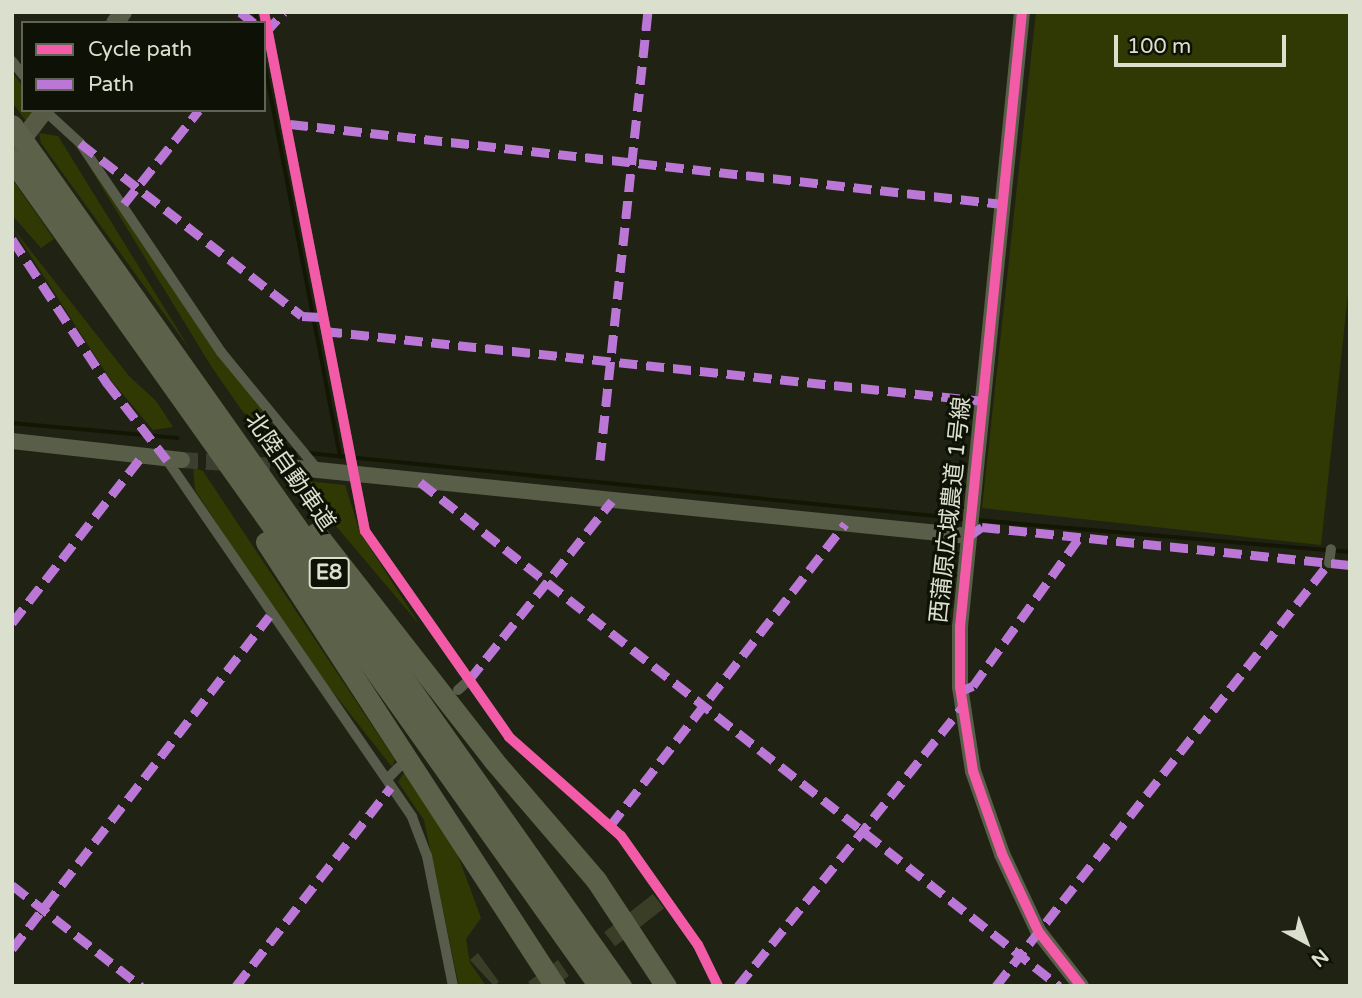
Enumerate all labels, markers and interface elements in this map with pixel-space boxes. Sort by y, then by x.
legend [21,21,266,112]
scale bar [1117,21,1288,65]
text: 100 m [1127,34,1191,59]
text: Cycle path [88,37,192,62]
text: Path [88,72,134,97]
street label: 西蒲原広域農道 1号線 [925,395,977,625]
street label: 北陸自動車道 [239,408,341,536]
road number: E8 [308,556,350,590]
north arrow [1271,907,1341,977]
text: N [1307,945,1333,971]

